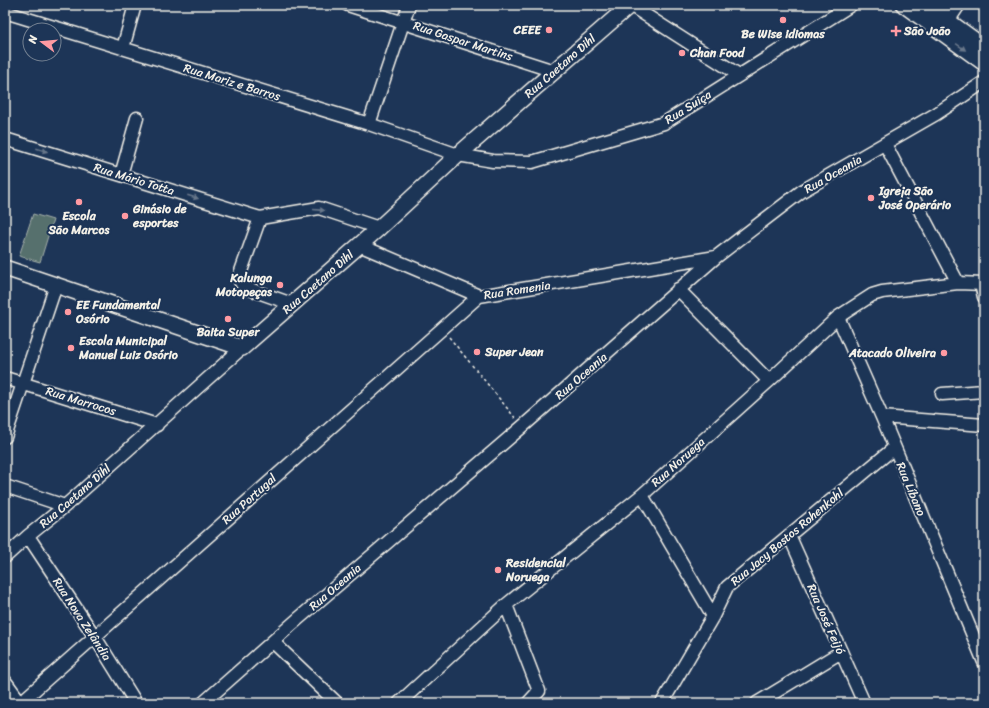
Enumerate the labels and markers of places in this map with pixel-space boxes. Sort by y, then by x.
marker: Be Wise idiomas [778,15,788,25]
place label: CEEE [513,19,542,41]
place label: São João [903,20,951,42]
place label: Be Wise idiomas [741,23,825,45]
marker: CEEE [544,25,554,35]
marker: São João [891,26,901,36]
place label: Chan Food [689,42,746,64]
marker: Chan Food [677,48,687,58]
place label: Igreja São José Operário [878,180,952,216]
marker: Igreja São José Operário [866,193,876,203]
marker: Escola São Marcos [74,197,84,207]
place label: Ginásio de esportes [132,198,187,234]
place label: Escola São Marcos [48,205,110,241]
marker: Ginásio de esportes [120,211,130,221]
place label: Kalunga Motopeças [215,267,273,303]
marker: Kalunga Motopeças [275,280,285,290]
place label: EE Fundamental Osório [75,294,161,330]
marker: EE Fundamental Osório [63,307,73,317]
marker: Baita Super [223,314,233,324]
place label: Baita Super [197,321,260,343]
place label: Escola Municipal Manuel Luiz Osório [78,330,179,366]
place label: Super Jean [484,341,544,363]
place label: Atacado Oliveira [848,342,936,364]
marker: Escola Municipal Manuel Luiz Osório [66,343,76,353]
marker: Super Jean [472,347,482,357]
marker: Atacado Oliveira [939,348,949,358]
place label: Residencial Noruega [505,552,566,588]
marker: Residencial Noruega [493,565,503,575]

